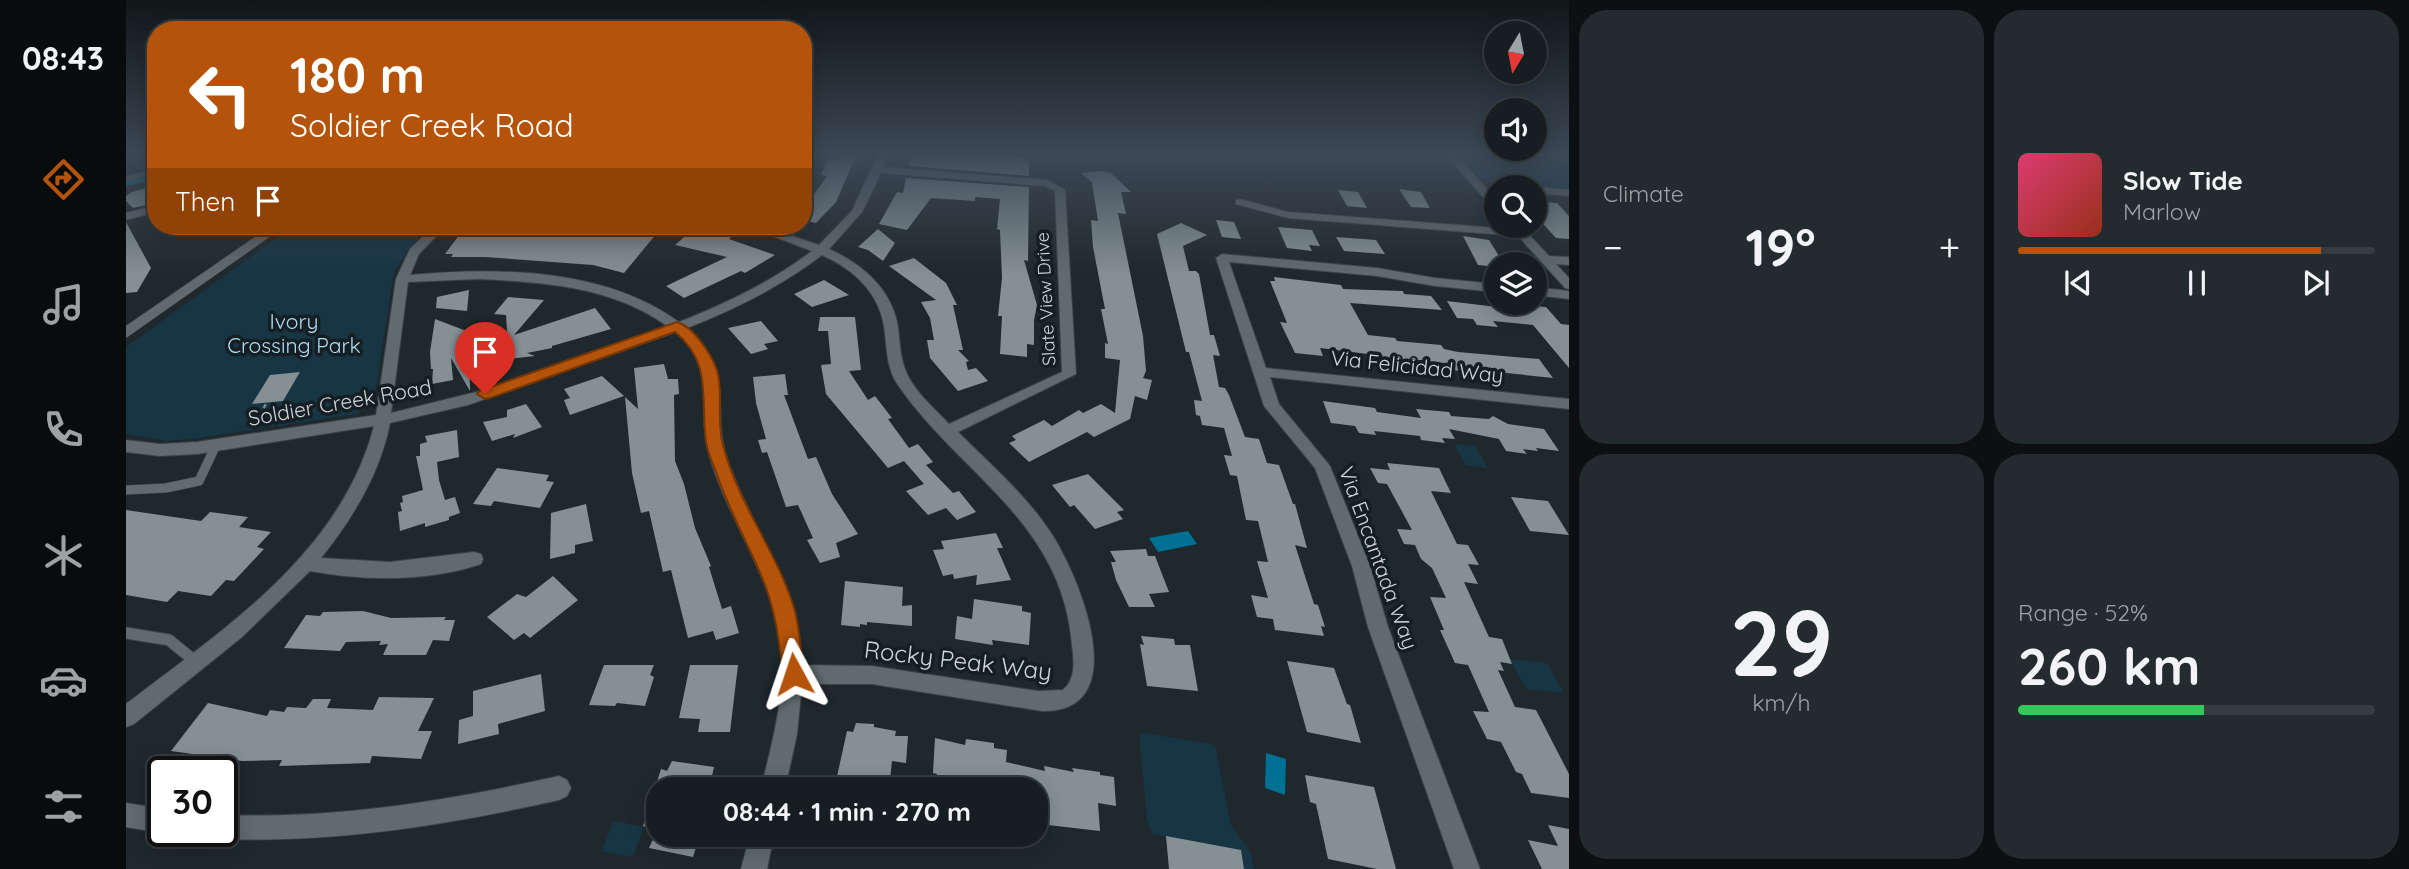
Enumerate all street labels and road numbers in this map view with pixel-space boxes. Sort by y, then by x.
street label: Slate View Drive [1031,232,1060,367]
street label: Via Felicidad Way [1329,344,1505,388]
street label: Soldier Creek Road [246,373,434,431]
street label: Via Encantada Way [1334,463,1424,653]
street label: Rocky Peak Way [863,634,1054,686]

